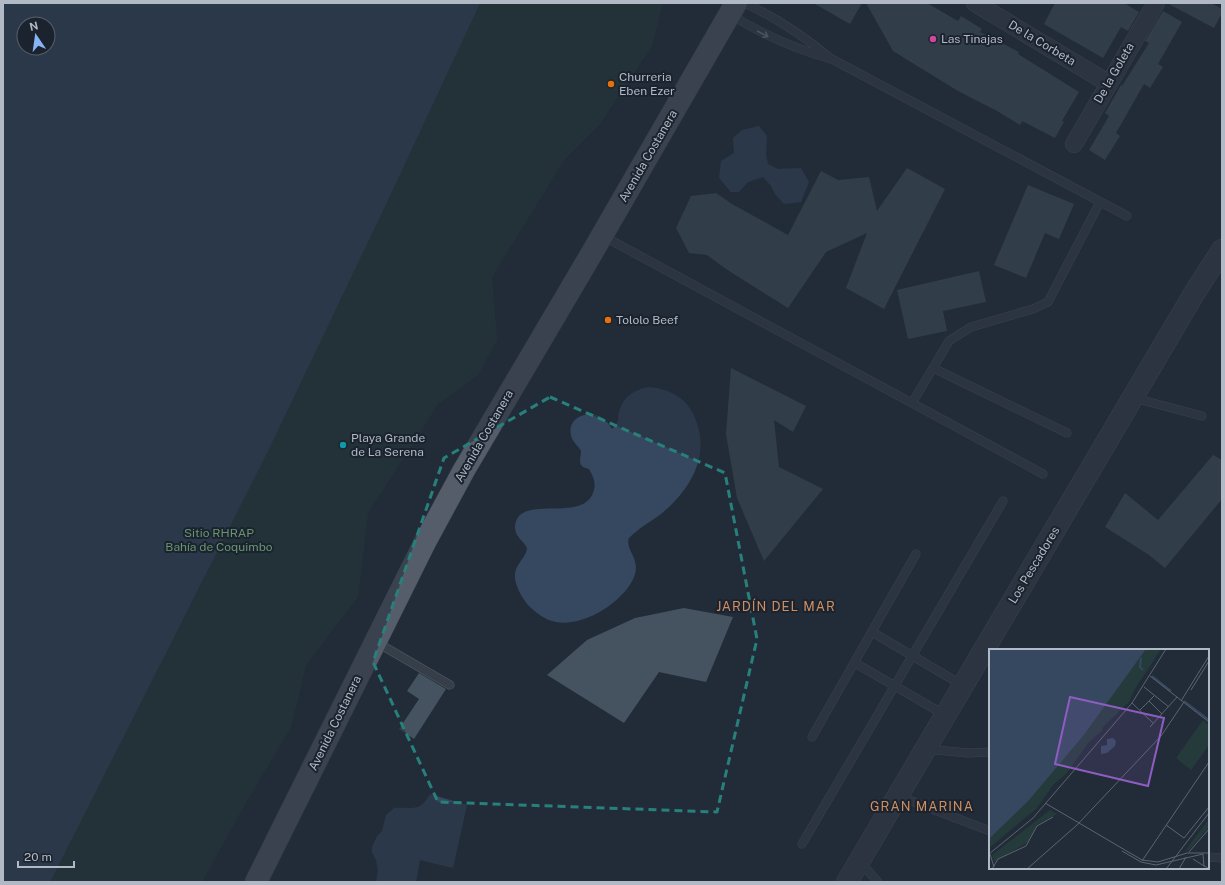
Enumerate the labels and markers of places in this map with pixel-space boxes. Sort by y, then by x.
place label: Las Tinajas [941,32,1003,46]
marker: Las Tinajas [928,34,938,44]
place label: Churreria Eben Ezer [619,70,675,98]
marker: Churreria Eben Ezer [606,79,616,89]
place label: Tololo Beef [616,313,679,327]
marker: Tololo Beef [603,315,613,325]
place label: Playa Grande de La Serena [351,431,425,459]
marker: Playa Grande de La Serena [338,440,348,450]

